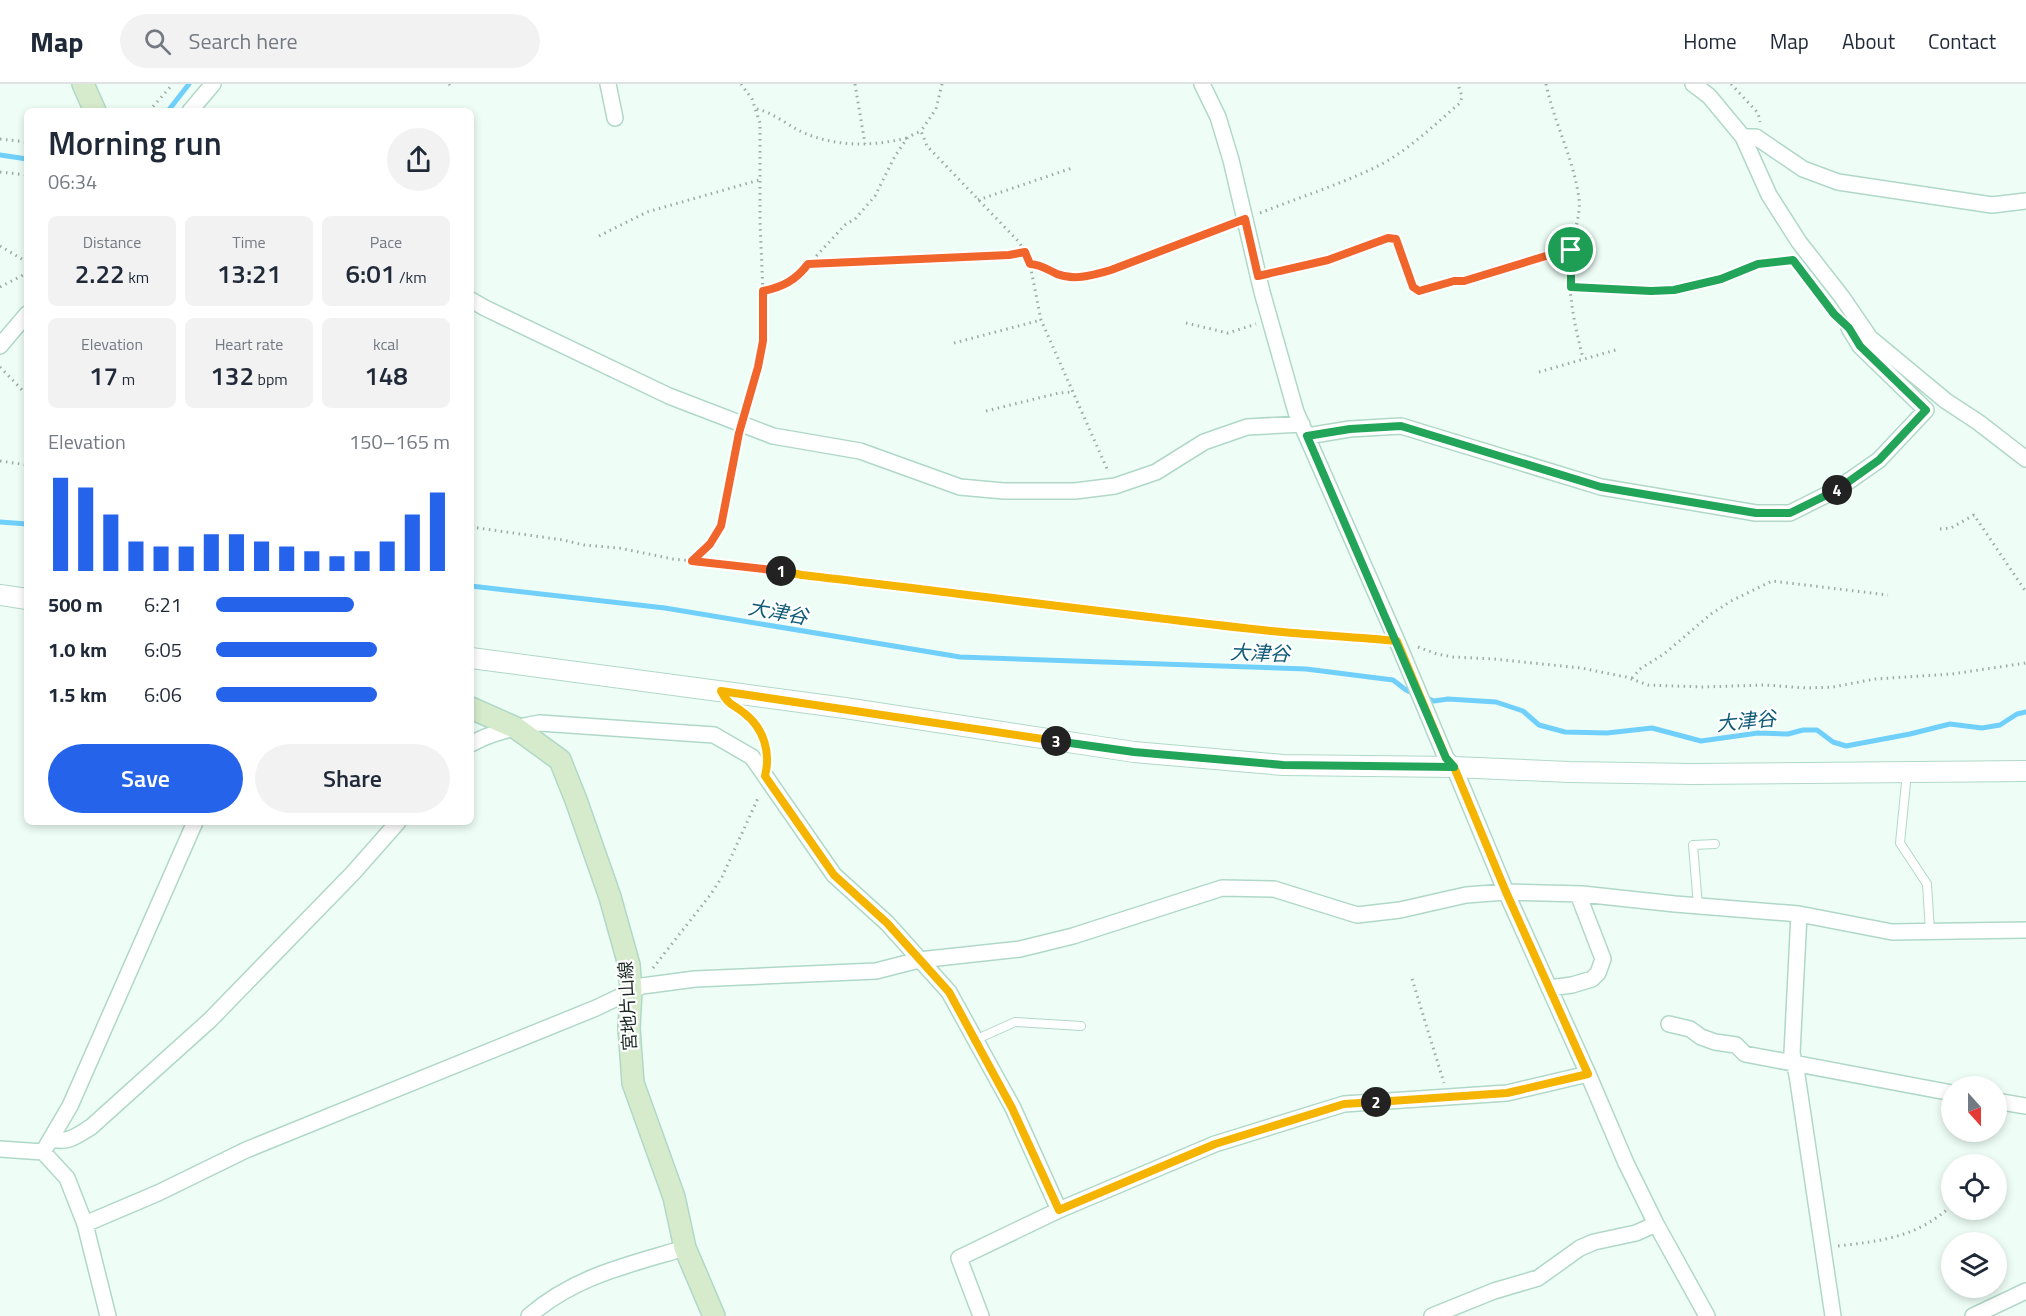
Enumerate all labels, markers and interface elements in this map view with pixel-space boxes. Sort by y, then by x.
search box [120,14,540,68]
text: Map [30,20,84,63]
text: Search here [189,24,298,58]
icon: search [141,25,174,58]
text: Home [1683,25,1737,57]
text: Map [1770,25,1809,57]
text: About [1842,25,1895,57]
text: Contact [1928,25,1996,57]
text: Morning run [48,118,222,168]
button: share [387,128,450,191]
text: 06:34 [48,166,97,197]
pin [1545,224,1596,275]
text: Distance [83,230,141,254]
text: Time [232,230,266,254]
text: Pace [370,230,402,254]
icon: arrive [1554,233,1587,266]
text: 2.22 [75,254,125,293]
text: 13:21 [217,254,281,293]
text: 6:01 [345,254,395,293]
text: km [125,265,149,289]
text: /km [395,265,427,289]
text: Elevation [81,332,143,356]
text: Heart rate [215,332,283,356]
text: kcal [373,332,399,356]
text: 17 [89,356,118,395]
text: 132 [210,356,254,395]
text: 148 [364,356,408,395]
text: m [118,367,135,391]
text: bpm [254,367,288,391]
text: Elevation [48,426,126,457]
text: 150–165 m [349,426,450,457]
pin: 4 [1822,475,1852,505]
text: 4 [1833,478,1841,502]
pin: 1 [766,556,796,586]
text: 1 [777,559,785,583]
text: 500 m [48,589,103,620]
text: 6:21 [144,589,182,620]
water label: 大津谷 [746,591,812,632]
text: 1.0 km [48,634,107,665]
text: 6:05 [144,634,182,665]
water label: 大津谷 [1229,636,1293,669]
text: 1.5 km [48,679,107,710]
text: 6:06 [144,679,182,710]
water label: 大津谷 [1714,702,1779,739]
pin: 3 [1041,726,1071,756]
text: 3 [1052,729,1060,753]
button: Save [48,744,243,813]
button: Share [255,744,450,813]
street label: 宮地片山線 [612,960,643,1052]
north arrow [1941,1076,2007,1142]
map controls [1941,1076,2007,1298]
pin: 2 [1361,1087,1391,1117]
text: 2 [1372,1090,1380,1114]
button: locate [1941,1154,2007,1220]
button: layers [1941,1232,2007,1298]

